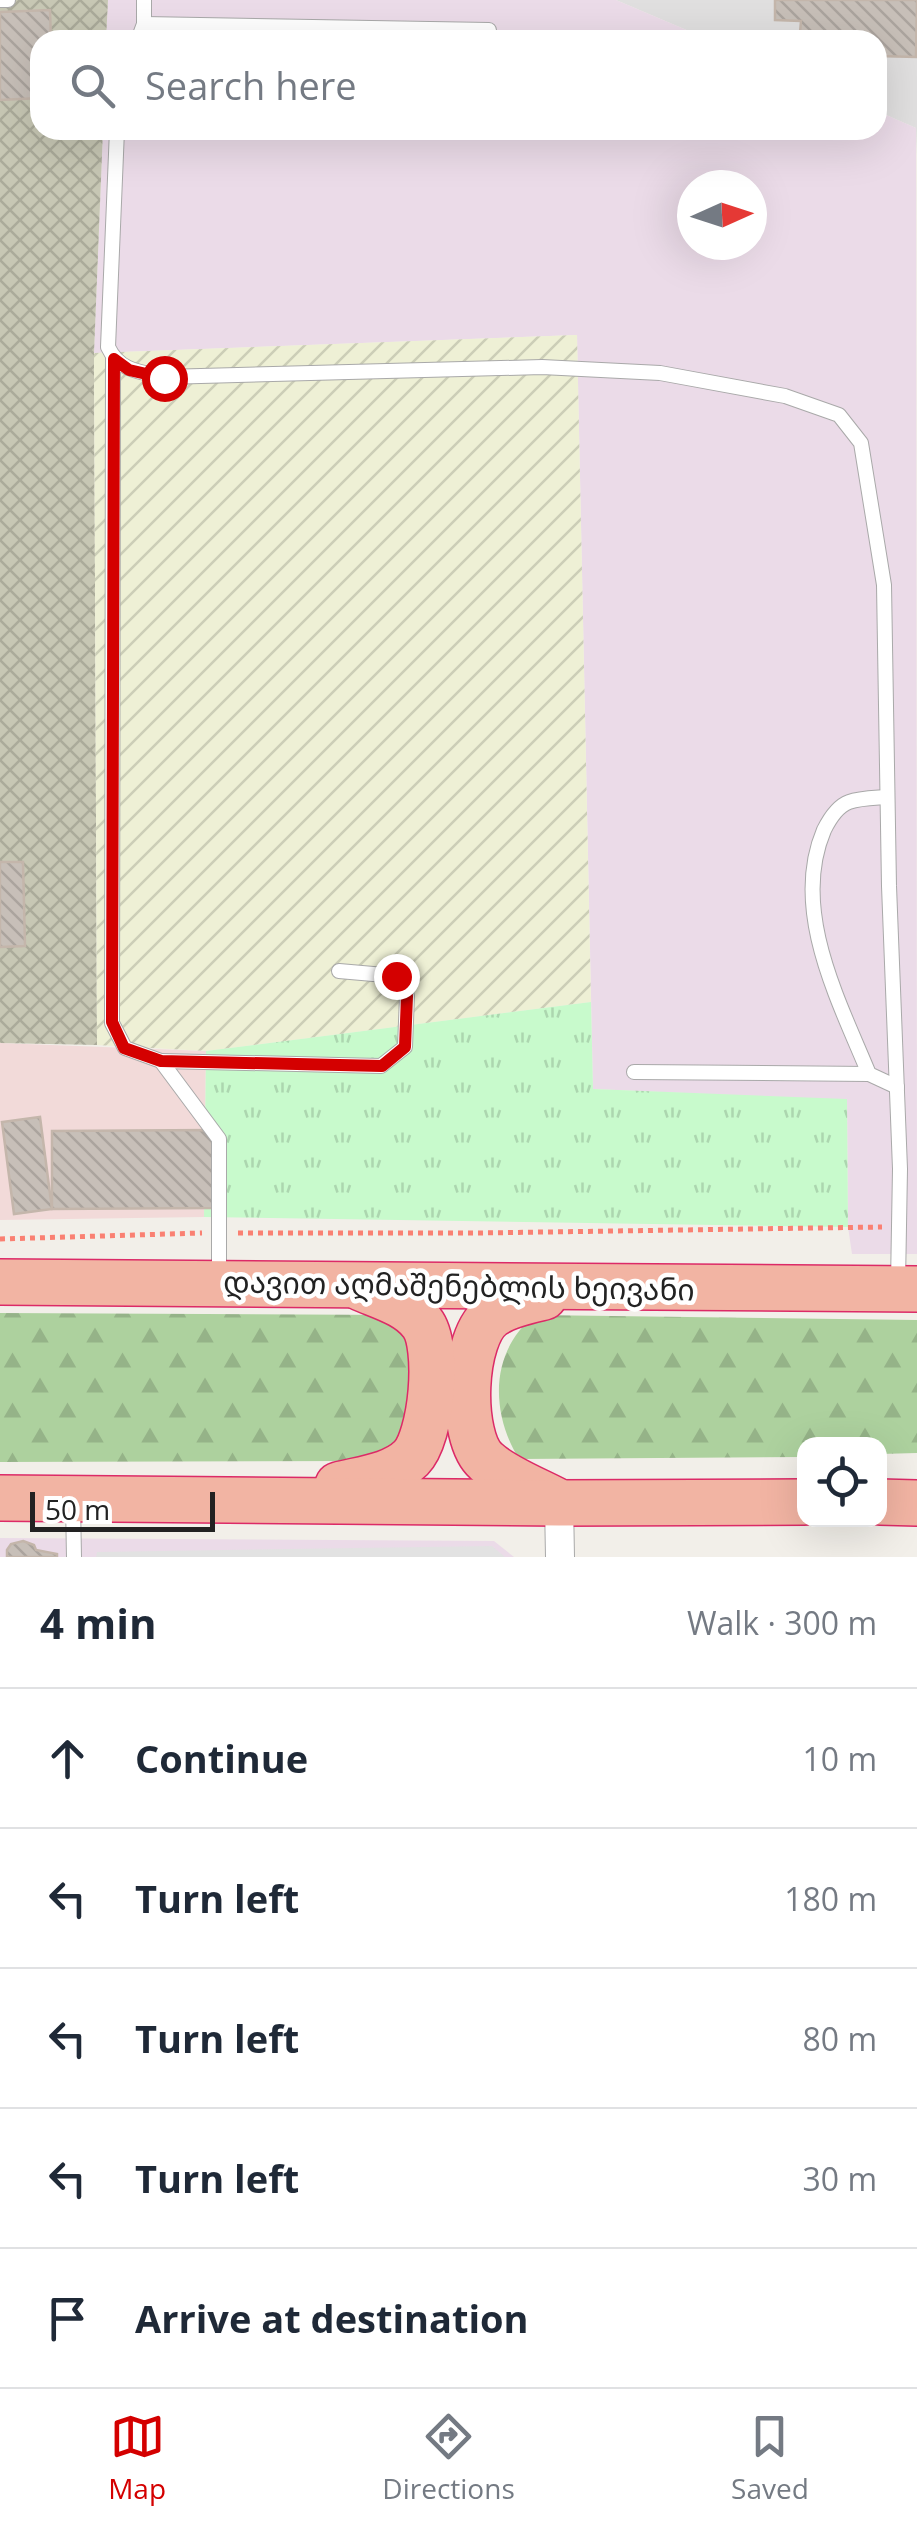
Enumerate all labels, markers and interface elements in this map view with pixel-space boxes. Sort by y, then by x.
search box [30,30,887,140]
icon: search [65,58,120,113]
text: Search here [145,59,357,111]
north arrow [677,170,767,260]
route start [142,356,188,402]
route end [374,954,420,1000]
street label: დავით აღმაშენებლის ხეივანი [223,1260,695,1310]
map controls [797,1437,887,1527]
button: locate [797,1437,887,1527]
scale bar [30,1487,215,1532]
text: 50 m [45,1490,110,1528]
text: 4 min [40,1594,157,1651]
text: Walk · 300 m [687,1601,877,1644]
icon: ahead [40,1731,95,1786]
text: Continue [135,1732,308,1784]
text: 10 m [802,1737,877,1780]
icon: left [40,1871,95,1926]
text: Turn left [135,1872,299,1924]
text: 180 m [784,1877,877,1920]
icon: left [40,2011,95,2066]
text: Turn left [135,2012,299,2064]
text: 80 m [802,2017,877,2060]
icon: left [40,2151,95,2206]
text: Turn left [135,2152,299,2204]
text: 30 m [802,2157,877,2200]
icon: arrive [40,2291,95,2346]
text: Arrive at destination [135,2292,529,2344]
tab: Map [108,2409,166,2507]
tab: Directions [382,2409,515,2507]
tab: Saved [731,2409,809,2507]

